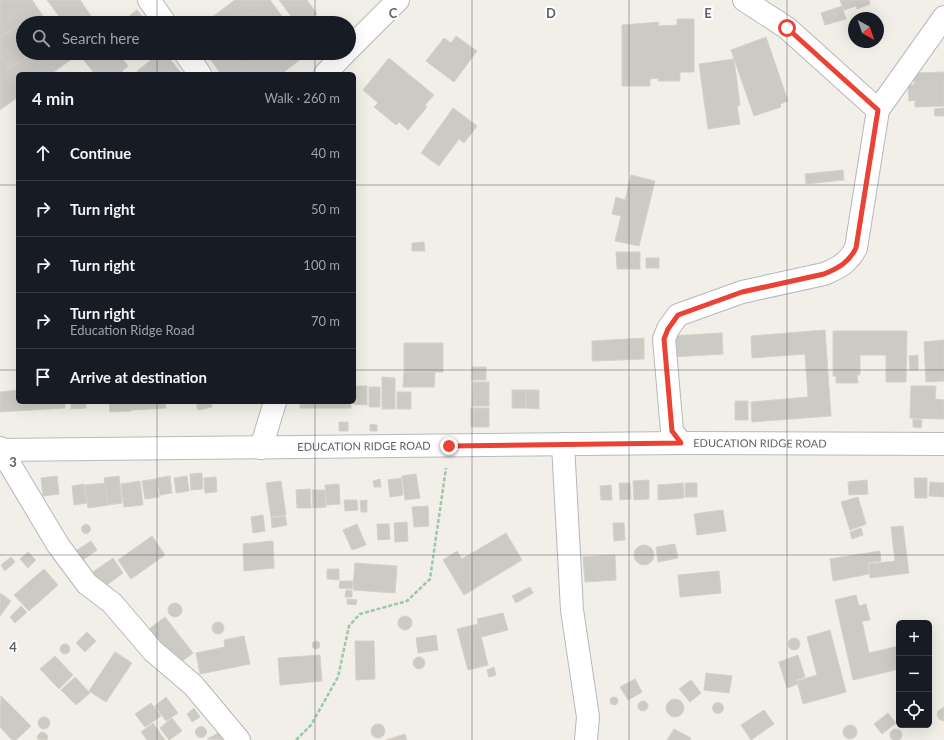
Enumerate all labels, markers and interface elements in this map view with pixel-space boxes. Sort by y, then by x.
text: C [389,5,398,21]
text: D [546,5,556,21]
text: E [704,5,712,21]
north arrow [848,12,884,48]
search box [16,16,356,60]
route start [778,19,796,37]
icon: search [30,27,52,49]
text: Search here [62,29,139,47]
text: 4 min [32,88,74,109]
text: Walk · 260 m [264,90,340,106]
icon: ahead [32,142,54,164]
text: Continue [70,144,131,162]
text: 40 m [311,145,340,161]
icon: right [32,198,54,220]
text: Turn right [70,200,135,218]
text: 50 m [311,201,340,217]
icon: right [32,254,54,276]
text: Turn right [70,256,135,274]
text: 100 m [303,257,340,273]
text: Turn right [70,304,135,322]
icon: right [32,310,54,332]
text: 70 m [311,313,340,329]
text: Education Ridge Road [70,322,194,338]
icon: arrive [32,366,54,388]
text: Arrive at destination [70,368,207,386]
street label: EDUCATION RIDGE ROAD [693,436,827,450]
route end [440,437,458,455]
street label: EDUCATION RIDGE ROAD [297,439,431,453]
text: 3 [9,454,17,470]
map controls [896,620,932,728]
button: + [896,620,932,656]
text: 4 [9,639,17,655]
button: − [896,656,932,692]
button: locate [896,692,932,728]

